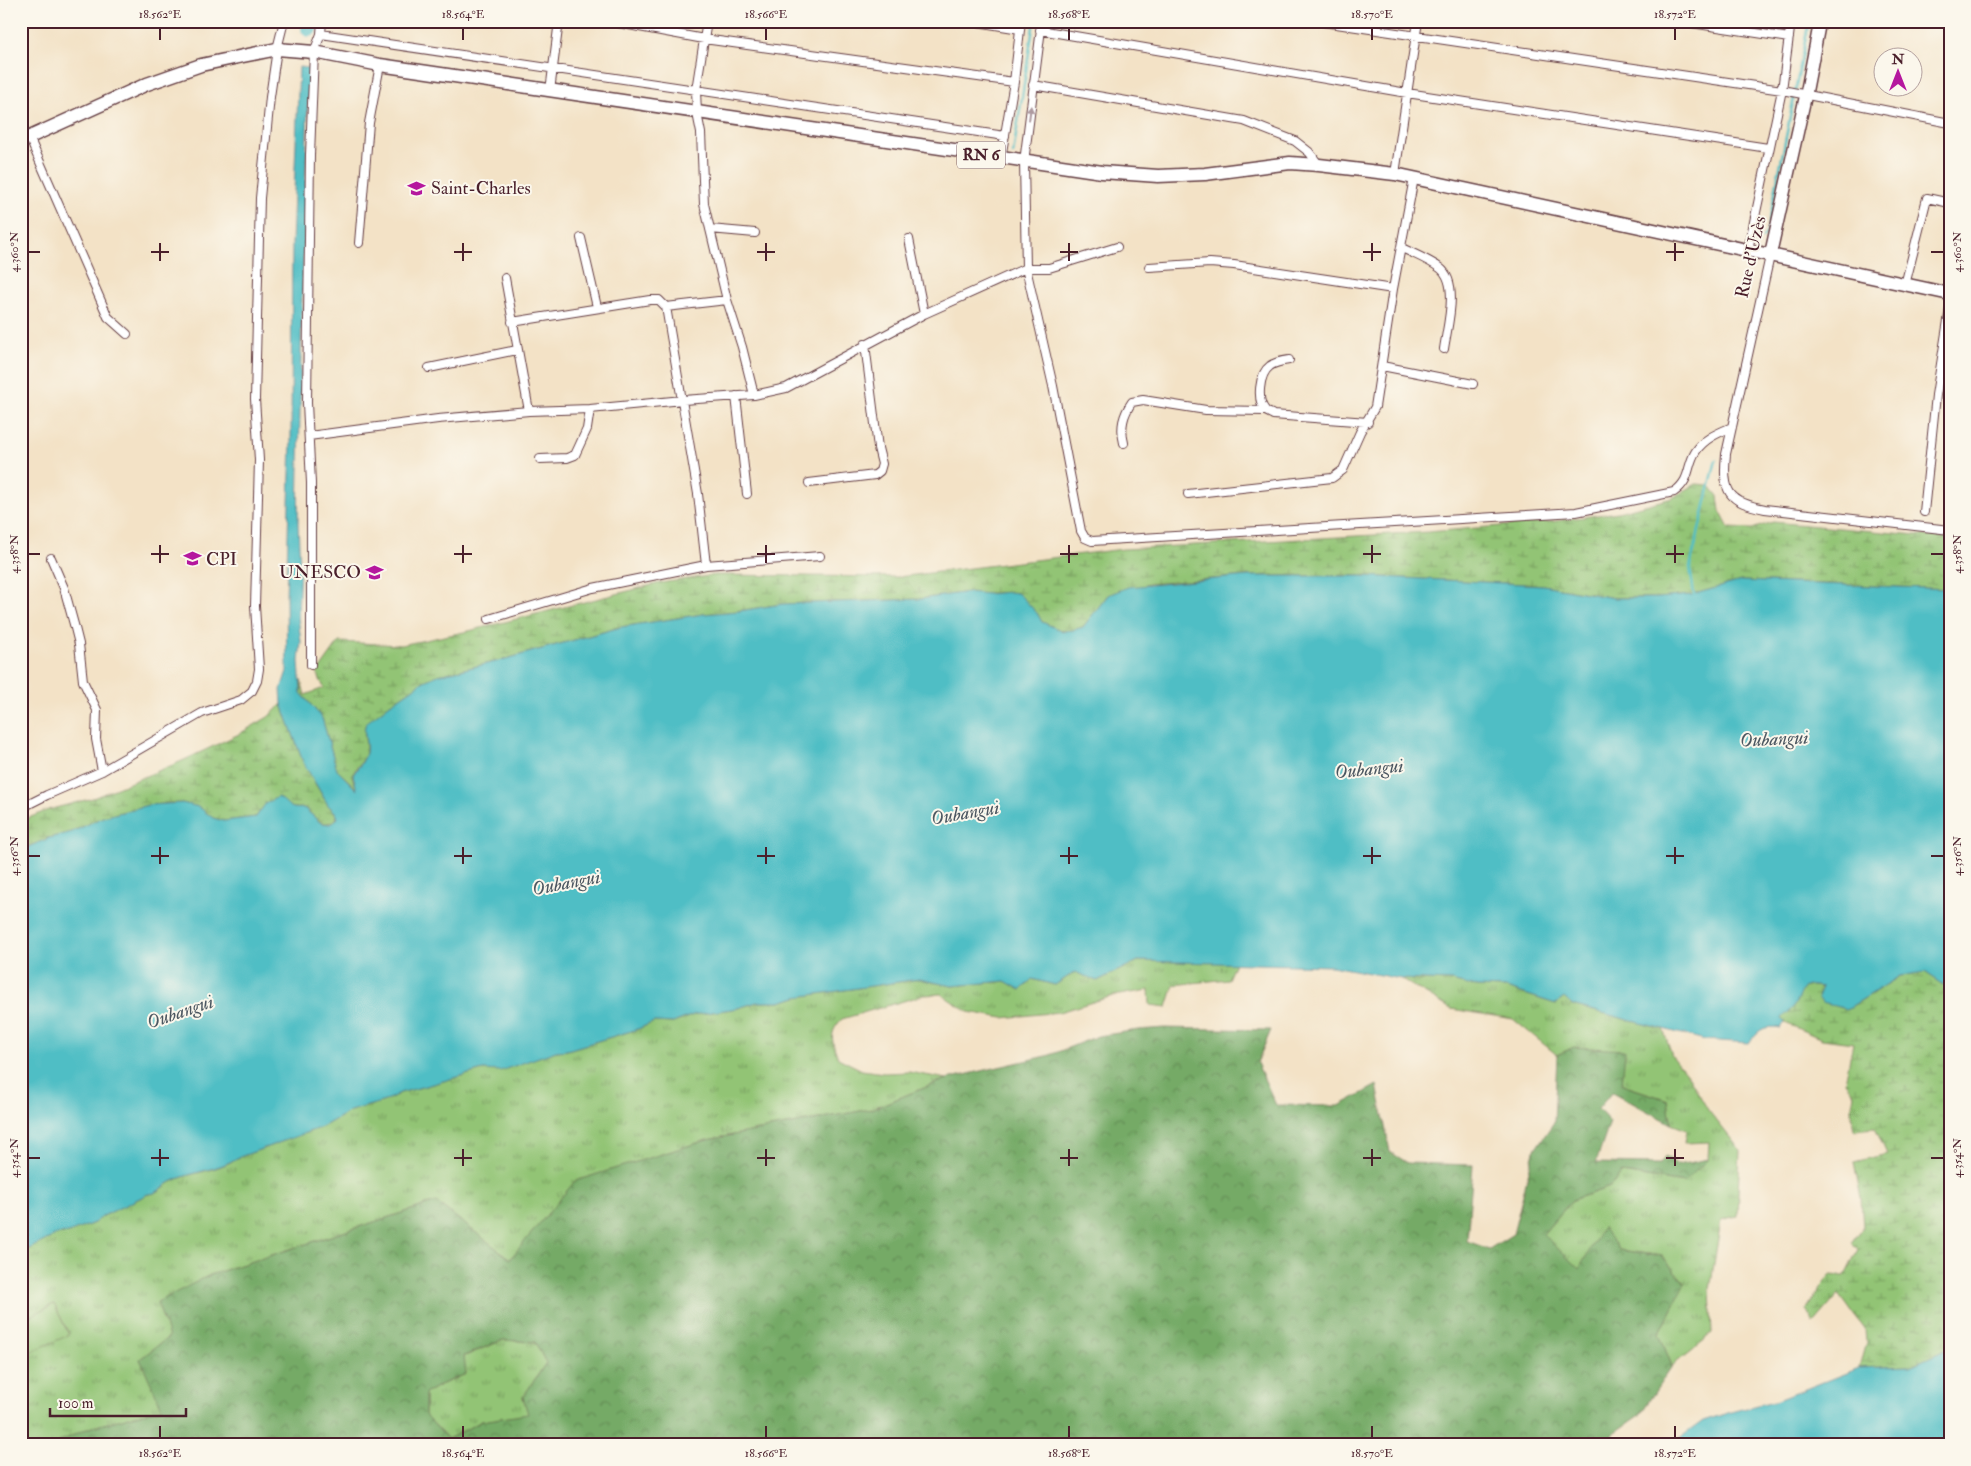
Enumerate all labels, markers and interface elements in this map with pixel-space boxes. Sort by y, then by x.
text: 18.562°E [139,7,182,22]
text: 18.564°E [442,7,485,22]
text: 18.566°E [745,7,787,22]
text: 18.568°E [1048,7,1090,22]
text: 18.570°E [1351,7,1393,22]
text: 18.572°E [1654,7,1696,22]
north arrow [1874,48,1924,98]
text: N [1891,51,1905,68]
one-way arrow [1026,105,1034,121]
road number: RN 6 [957,142,1005,168]
place label: Saint-Charles [431,177,531,200]
school or university icon: Saint-Charles [407,178,427,198]
street label: Rue d'Uzès [1730,214,1772,300]
text: 4.360°N [7,231,22,272]
text: 4.360°N [1950,231,1965,272]
text: 4.358°N [7,534,22,574]
text: 4.358°N [1950,534,1965,574]
place label: CPI [206,548,237,571]
school or university icon: CPI [182,549,202,569]
place label: UNESCO [279,561,361,584]
school or university icon: UNESCO [365,562,385,582]
water label: Oubangui [1739,725,1809,753]
water label: Oubangui [1333,753,1405,785]
water label: Oubangui [929,795,1001,831]
text: 4.356°N [7,836,22,876]
text: 4.356°N [1950,836,1965,876]
water label: Oubangui [530,865,602,901]
water label: Oubangui [144,989,216,1035]
text: 4.354°N [7,1138,22,1178]
text: 4.354°N [1950,1138,1965,1178]
scale bar [50,1386,186,1418]
text: 100 m [58,1394,94,1413]
text: 18.562°E [139,1446,182,1461]
text: 18.564°E [442,1446,485,1461]
text: 18.566°E [745,1446,787,1461]
text: 18.568°E [1048,1446,1090,1461]
text: 18.570°E [1351,1446,1393,1461]
text: 18.572°E [1654,1446,1696,1461]

